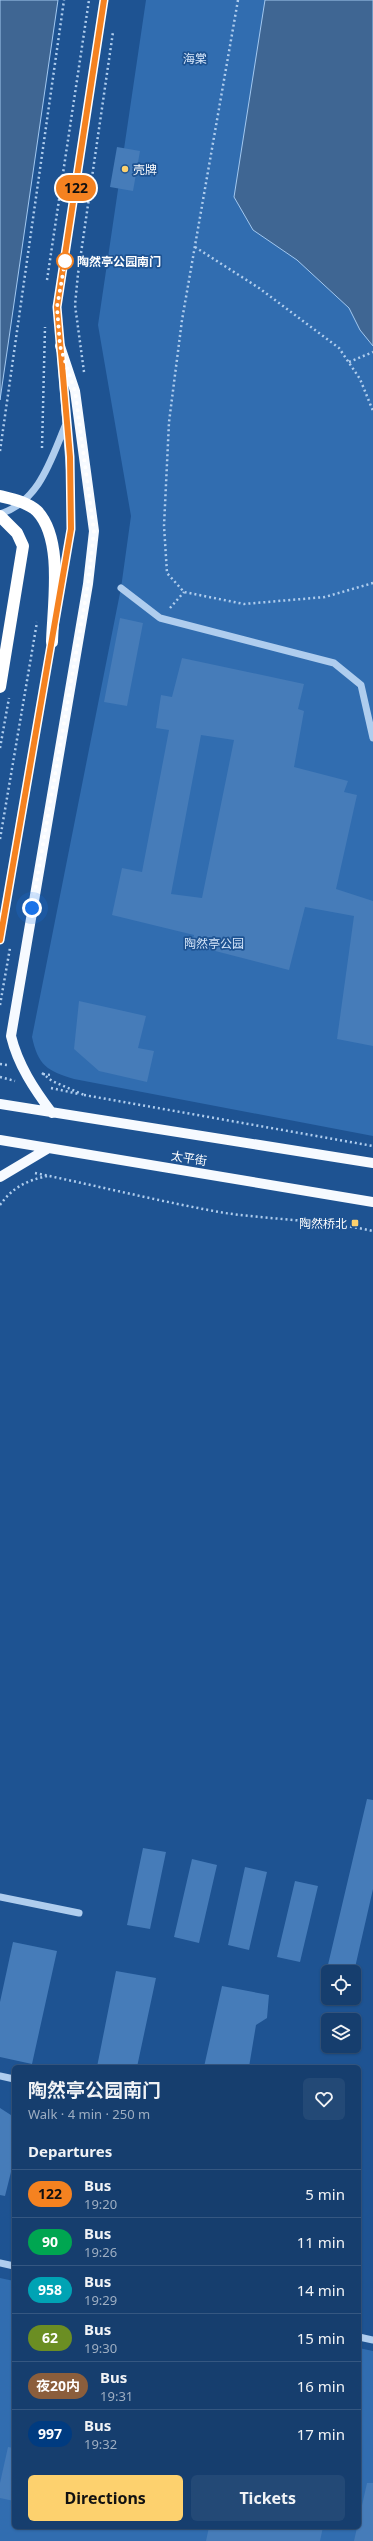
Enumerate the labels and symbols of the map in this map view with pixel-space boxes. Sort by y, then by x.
park label: 海棠 [183,50,207,67]
place label: 壳牌 [133,161,157,178]
marker: 壳牌 [120,164,130,174]
line badge: 122 [53,175,99,201]
marker: 陶然亭公园南门 [56,252,74,270]
place label: 陶然亭公园南门 [77,253,161,270]
your location [22,898,42,918]
park label: 陶然亭公园 [184,935,244,952]
street label: 太平街 [170,1147,208,1169]
place label: 陶然桥北 [299,1215,347,1232]
marker: 陶然桥北 [350,1218,360,1228]

